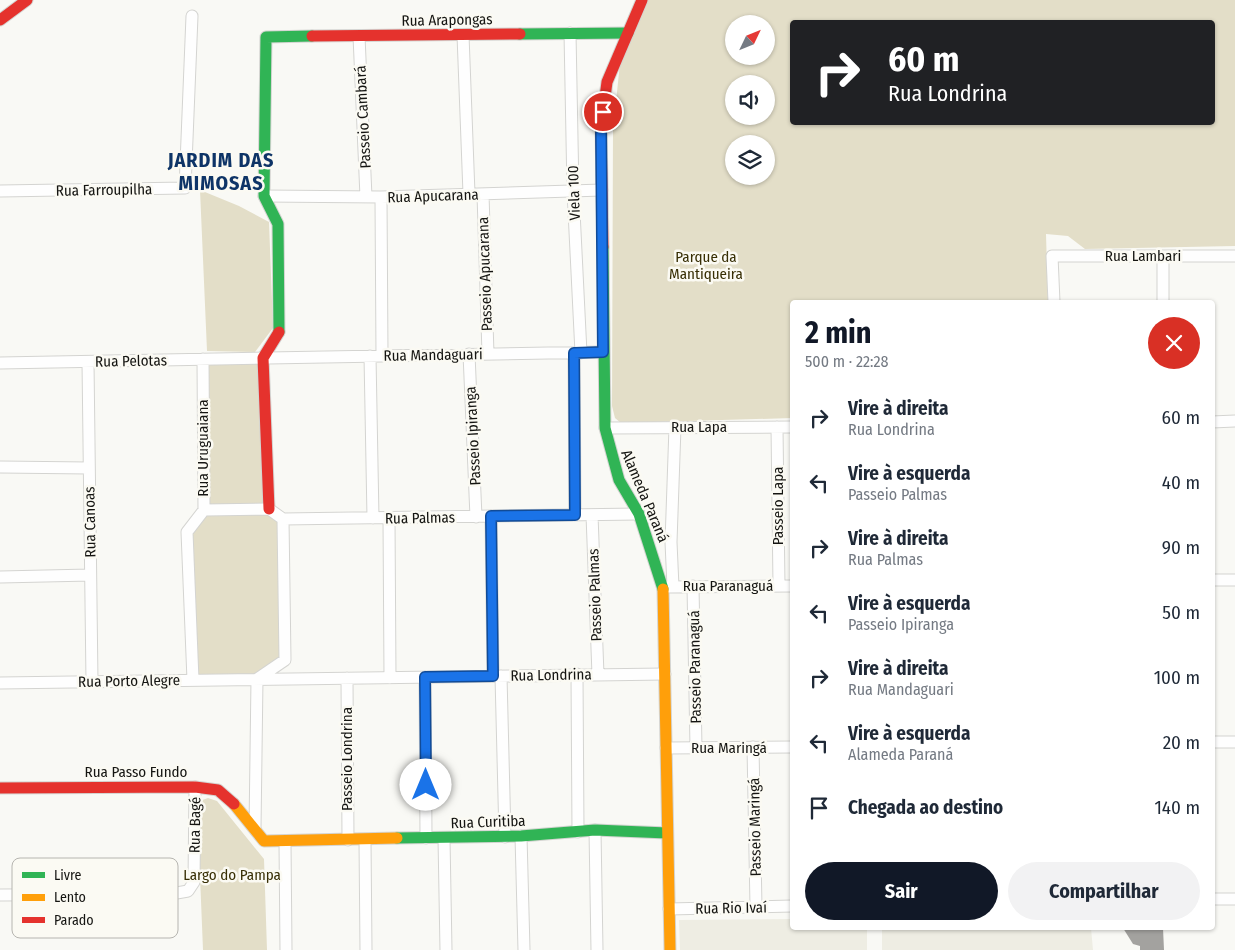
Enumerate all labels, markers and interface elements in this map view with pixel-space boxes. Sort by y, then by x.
street label: Rua Arapongas [401,10,493,30]
north arrow [725,15,775,65]
map controls [725,15,775,185]
text: 60 m [888,38,959,80]
icon: right [805,40,870,105]
street label: Passeio Cambará [351,65,375,169]
button: sound [725,75,775,125]
text: Rua Londrina [888,80,1007,107]
pin [582,91,624,133]
icon: arrive [589,98,617,126]
button: layers [725,135,775,185]
district label: JARDIM DAS MIMOSAS [167,148,274,195]
street label: Viela 100 [564,165,584,221]
street label: Rua Farroupilha [56,180,152,200]
street label: Rua Apucarana [387,185,479,207]
street label: Passeio Apucarana [474,217,496,331]
street label: Rua Lambari [1105,247,1181,265]
park label: Parque da Mantiqueira [669,248,743,283]
text: 2 min [805,315,872,351]
button: close [1148,317,1200,369]
street label: Rua Mandaguari [383,345,483,365]
street label: Rua Pelotas [95,351,167,371]
text: 500 m · 22:28 [805,352,889,371]
street label: Passeio Ipiranga [461,386,485,486]
text: Vire à direita [848,397,949,420]
street label: Rua Uruguaiana [194,399,212,497]
icon: right [805,404,833,432]
text: 60 m [1162,406,1200,429]
street label: Rua Lapa [671,418,727,436]
text: Rua Londrina [848,420,935,439]
street label: Alameda Paraná [617,447,673,545]
text: Vire à esquerda [848,462,970,485]
street label: Passeio Lapa [769,467,787,545]
icon: left [805,469,833,497]
text: 40 m [1162,471,1200,494]
text: Passeio Palmas [848,485,947,504]
street label: Rua Canoas [80,486,100,558]
street label: Rua Palmas [385,508,455,528]
text: Vire à direita [848,527,949,550]
icon: right [805,534,833,562]
text: 90 m [1162,536,1200,559]
street label: Passeio Palmas [584,548,606,642]
text: Rua Palmas [848,550,923,569]
street label: Rua Paranaguá [683,577,773,595]
text: Vire à esquerda [848,592,970,615]
icon: left [805,599,833,627]
text: 50 m [1162,601,1200,624]
street label: Passeio Paranaguá [685,610,705,724]
text: Passeio Ipiranga [848,615,954,634]
text: Vire à direita [848,657,949,680]
icon: right [805,664,833,692]
street label: Rua Londrina [510,665,592,685]
text: 100 m [1154,666,1200,689]
street label: Rua Porto Alegre [78,671,180,691]
text: Rua Mandaguari [848,680,954,699]
street label: Passeio Londrina [338,707,356,811]
text: Vire à esquerda [848,722,970,745]
icon: left [805,729,833,757]
text: 20 m [1163,731,1200,754]
street label: Rua Maringá [691,739,767,757]
text: Alameda Paraná [848,745,953,764]
position arrow [399,758,451,810]
street label: Rua Passo Fundo [85,763,188,781]
street label: Passeio Maringá [745,778,765,876]
icon: arrive [805,794,833,822]
text: Chegada ao destino [848,796,1003,819]
text: 140 m [1154,796,1200,819]
street label: Rua Bagé [186,797,204,853]
street label: Rua Curitiba [450,812,526,832]
legend [12,858,178,938]
button: Sair [805,862,998,920]
button: Compartilhar [1008,862,1200,920]
park label: Largo do Pampa [183,866,281,884]
text: Livre [54,867,81,884]
text: Lento [54,889,86,906]
street label: Rua Rio Ivaí [695,898,767,918]
text: Parado [54,912,94,929]

